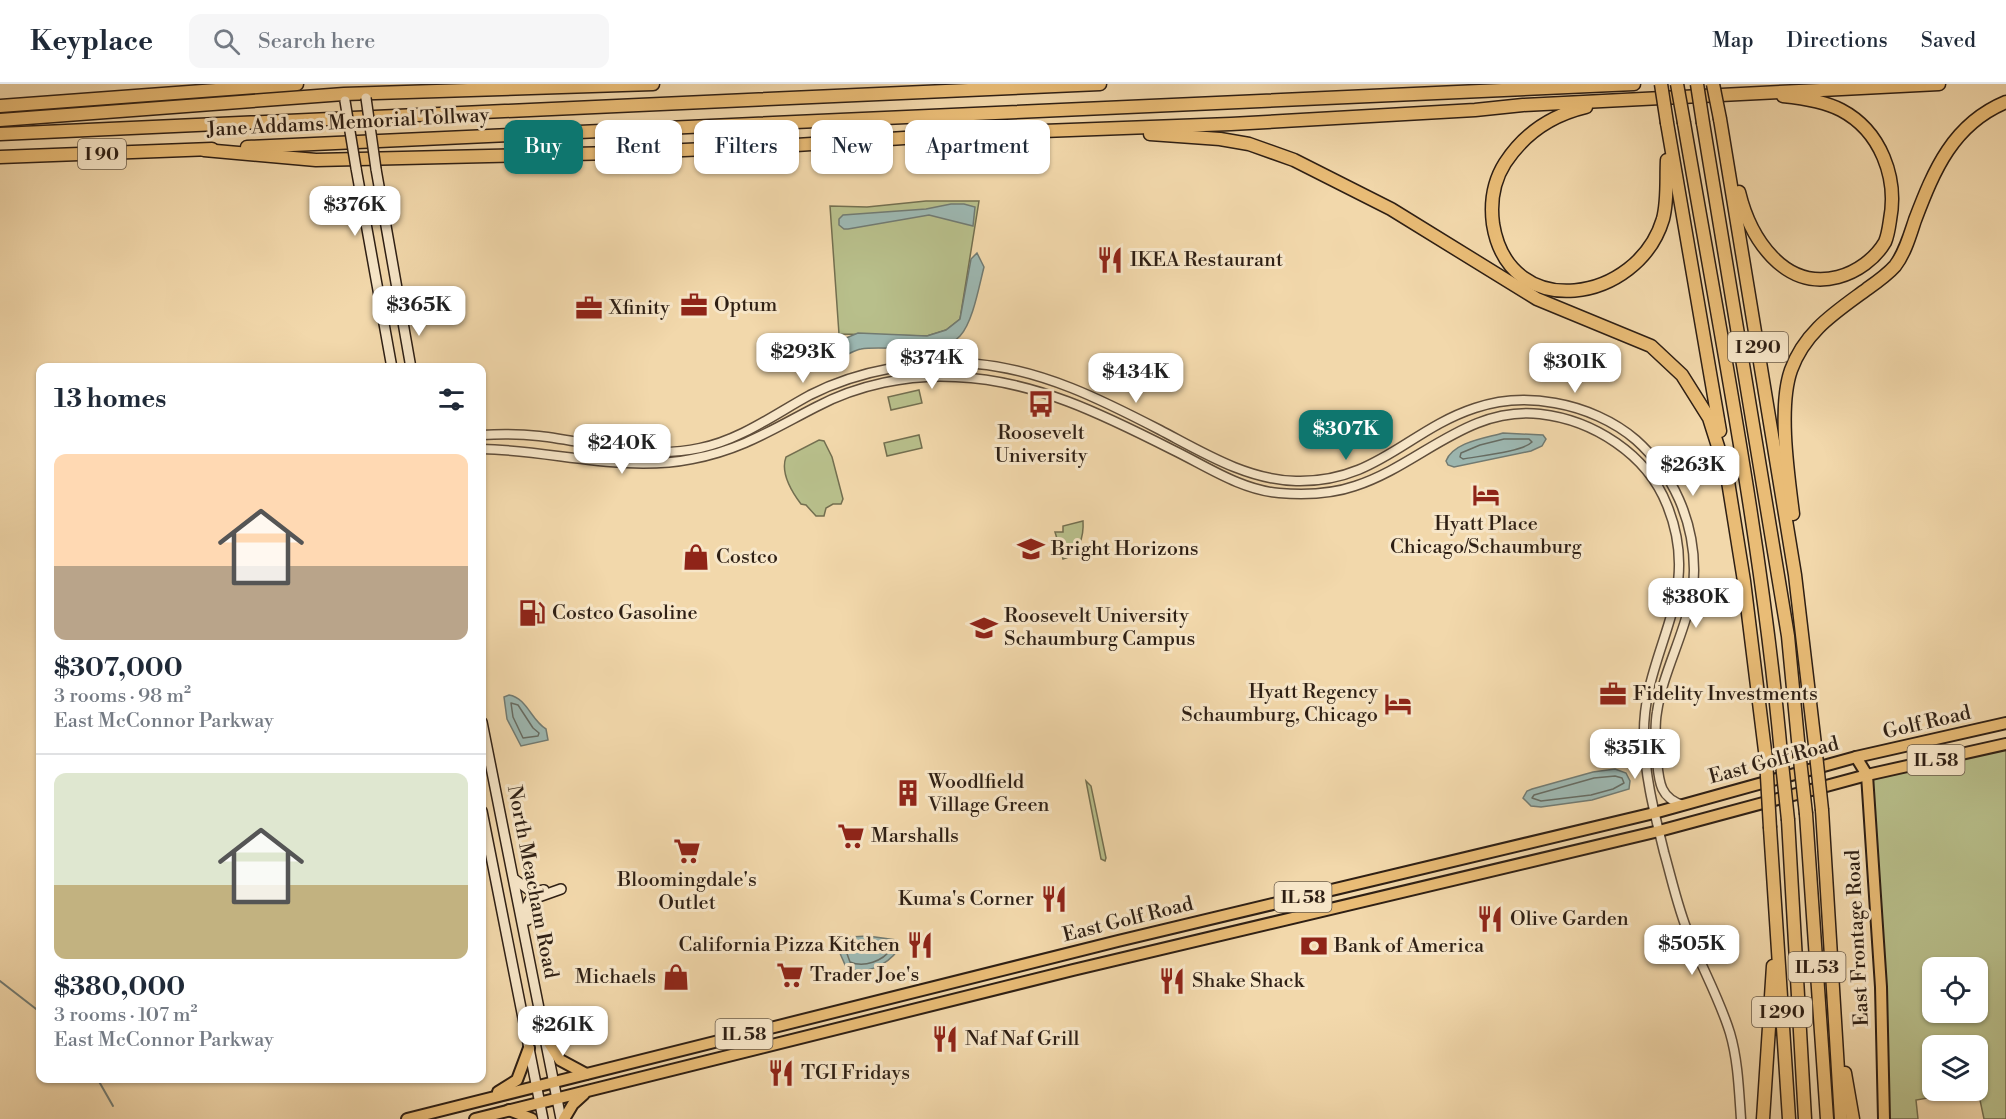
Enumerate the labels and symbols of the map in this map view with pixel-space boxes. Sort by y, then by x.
street label: Jane Addams Memorial Tollway [205,103,490,143]
road number: I 90 [78,139,126,169]
pin: $376K [313,186,397,237]
restaurant icon: IKEA Restaurant [1095,245,1125,275]
place label: IKEA Restaurant [1130,248,1283,273]
pin: $365K [377,286,461,337]
office icon: Optum [679,290,709,320]
office icon: Xfinity [574,293,604,323]
place label: Optum [714,293,778,318]
place label: Xfinity [608,296,670,321]
road number: I 290 [1728,332,1788,362]
pin: $293K [761,333,845,384]
pin: $374K [890,339,974,390]
pin: $301K [1533,343,1617,394]
pin: $434K [1094,353,1178,404]
bus stop icon: Roosevelt University [1026,389,1056,419]
pin: $307K [1304,410,1388,461]
place label: Roosevelt University [994,421,1088,469]
pin: $240K [580,424,664,475]
pin: $263K [1651,446,1735,497]
hotel icon: Hyatt Place Chicago/Schaumburg [1471,480,1501,510]
place label: Hyatt Place Chicago/Schaumburg [1390,512,1583,560]
school or university icon: Bright Horizons [1016,534,1046,564]
place label: Bright Horizons [1050,537,1199,562]
shop icon: Costco [681,542,711,572]
place label: Costco [716,545,778,570]
pin: $380K [1654,578,1738,629]
fuel station icon: Costco Gasoline [517,598,547,628]
place label: Costco Gasoline [552,601,698,626]
place label: Roosevelt University Schaumburg Campus [1004,604,1195,652]
school or university icon: Roosevelt University Schaumburg Campus [969,613,999,643]
office icon: Fidelity Investments [1598,679,1628,709]
place label: Hyatt Regency Schaumburg, Chicago [1181,680,1378,728]
place label: Fidelity Investments [1633,682,1818,707]
hotel icon: Hyatt Regency Schaumburg, Chicago [1383,689,1413,719]
street label: Golf Road [1881,701,1974,745]
pin: $351K [1593,729,1677,780]
street label: East Golf Road [1706,731,1842,790]
road number: IL 58 [1908,745,1964,775]
place label: Woodlfield Village Green [927,770,1049,818]
building icon: Woodlfield Village Green [893,778,923,808]
street label: North Meacham Road [501,783,563,981]
supermarket icon: Marshalls [836,821,866,851]
place label: Marshalls [871,824,959,849]
supermarket icon: Bloomingdale's Outlet [672,836,702,866]
street label: East Frontage Road [1841,848,1875,1027]
place label: Bloomingdale's Outlet [616,868,757,916]
road number: IL 58 [1274,882,1332,912]
restaurant icon: Kuma's Corner [1039,884,1069,914]
place label: Kuma's Corner [898,887,1034,912]
street label: East Golf Road [1060,892,1197,948]
restaurant icon: Olive Garden [1475,904,1505,934]
place label: Olive Garden [1510,907,1629,932]
pin: $505K [1650,925,1734,976]
restaurant icon: California Pizza Kitchen [905,930,935,960]
bank icon: Bank of America [1299,931,1329,961]
place label: California Pizza Kitchen [678,933,900,958]
place label: Bank of America [1333,934,1485,959]
road number: IL 53 [1788,952,1846,982]
supermarket icon: Trader Joe's [775,960,805,990]
shop icon: Michaels [661,962,691,992]
place label: Trader Joe's [810,963,919,988]
place label: Michaels [575,965,656,990]
restaurant icon: Shake Shack [1157,966,1187,996]
place label: Shake Shack [1192,969,1306,994]
road number: I 290 [1752,997,1812,1027]
pin: $261K [521,1006,605,1057]
road number: IL 58 [716,1019,772,1049]
restaurant icon: Naf Naf Grill [930,1024,960,1054]
place label: Naf Naf Grill [965,1027,1079,1052]
restaurant icon: TGI Fridays [766,1058,796,1088]
place label: TGI Fridays [801,1061,910,1086]

